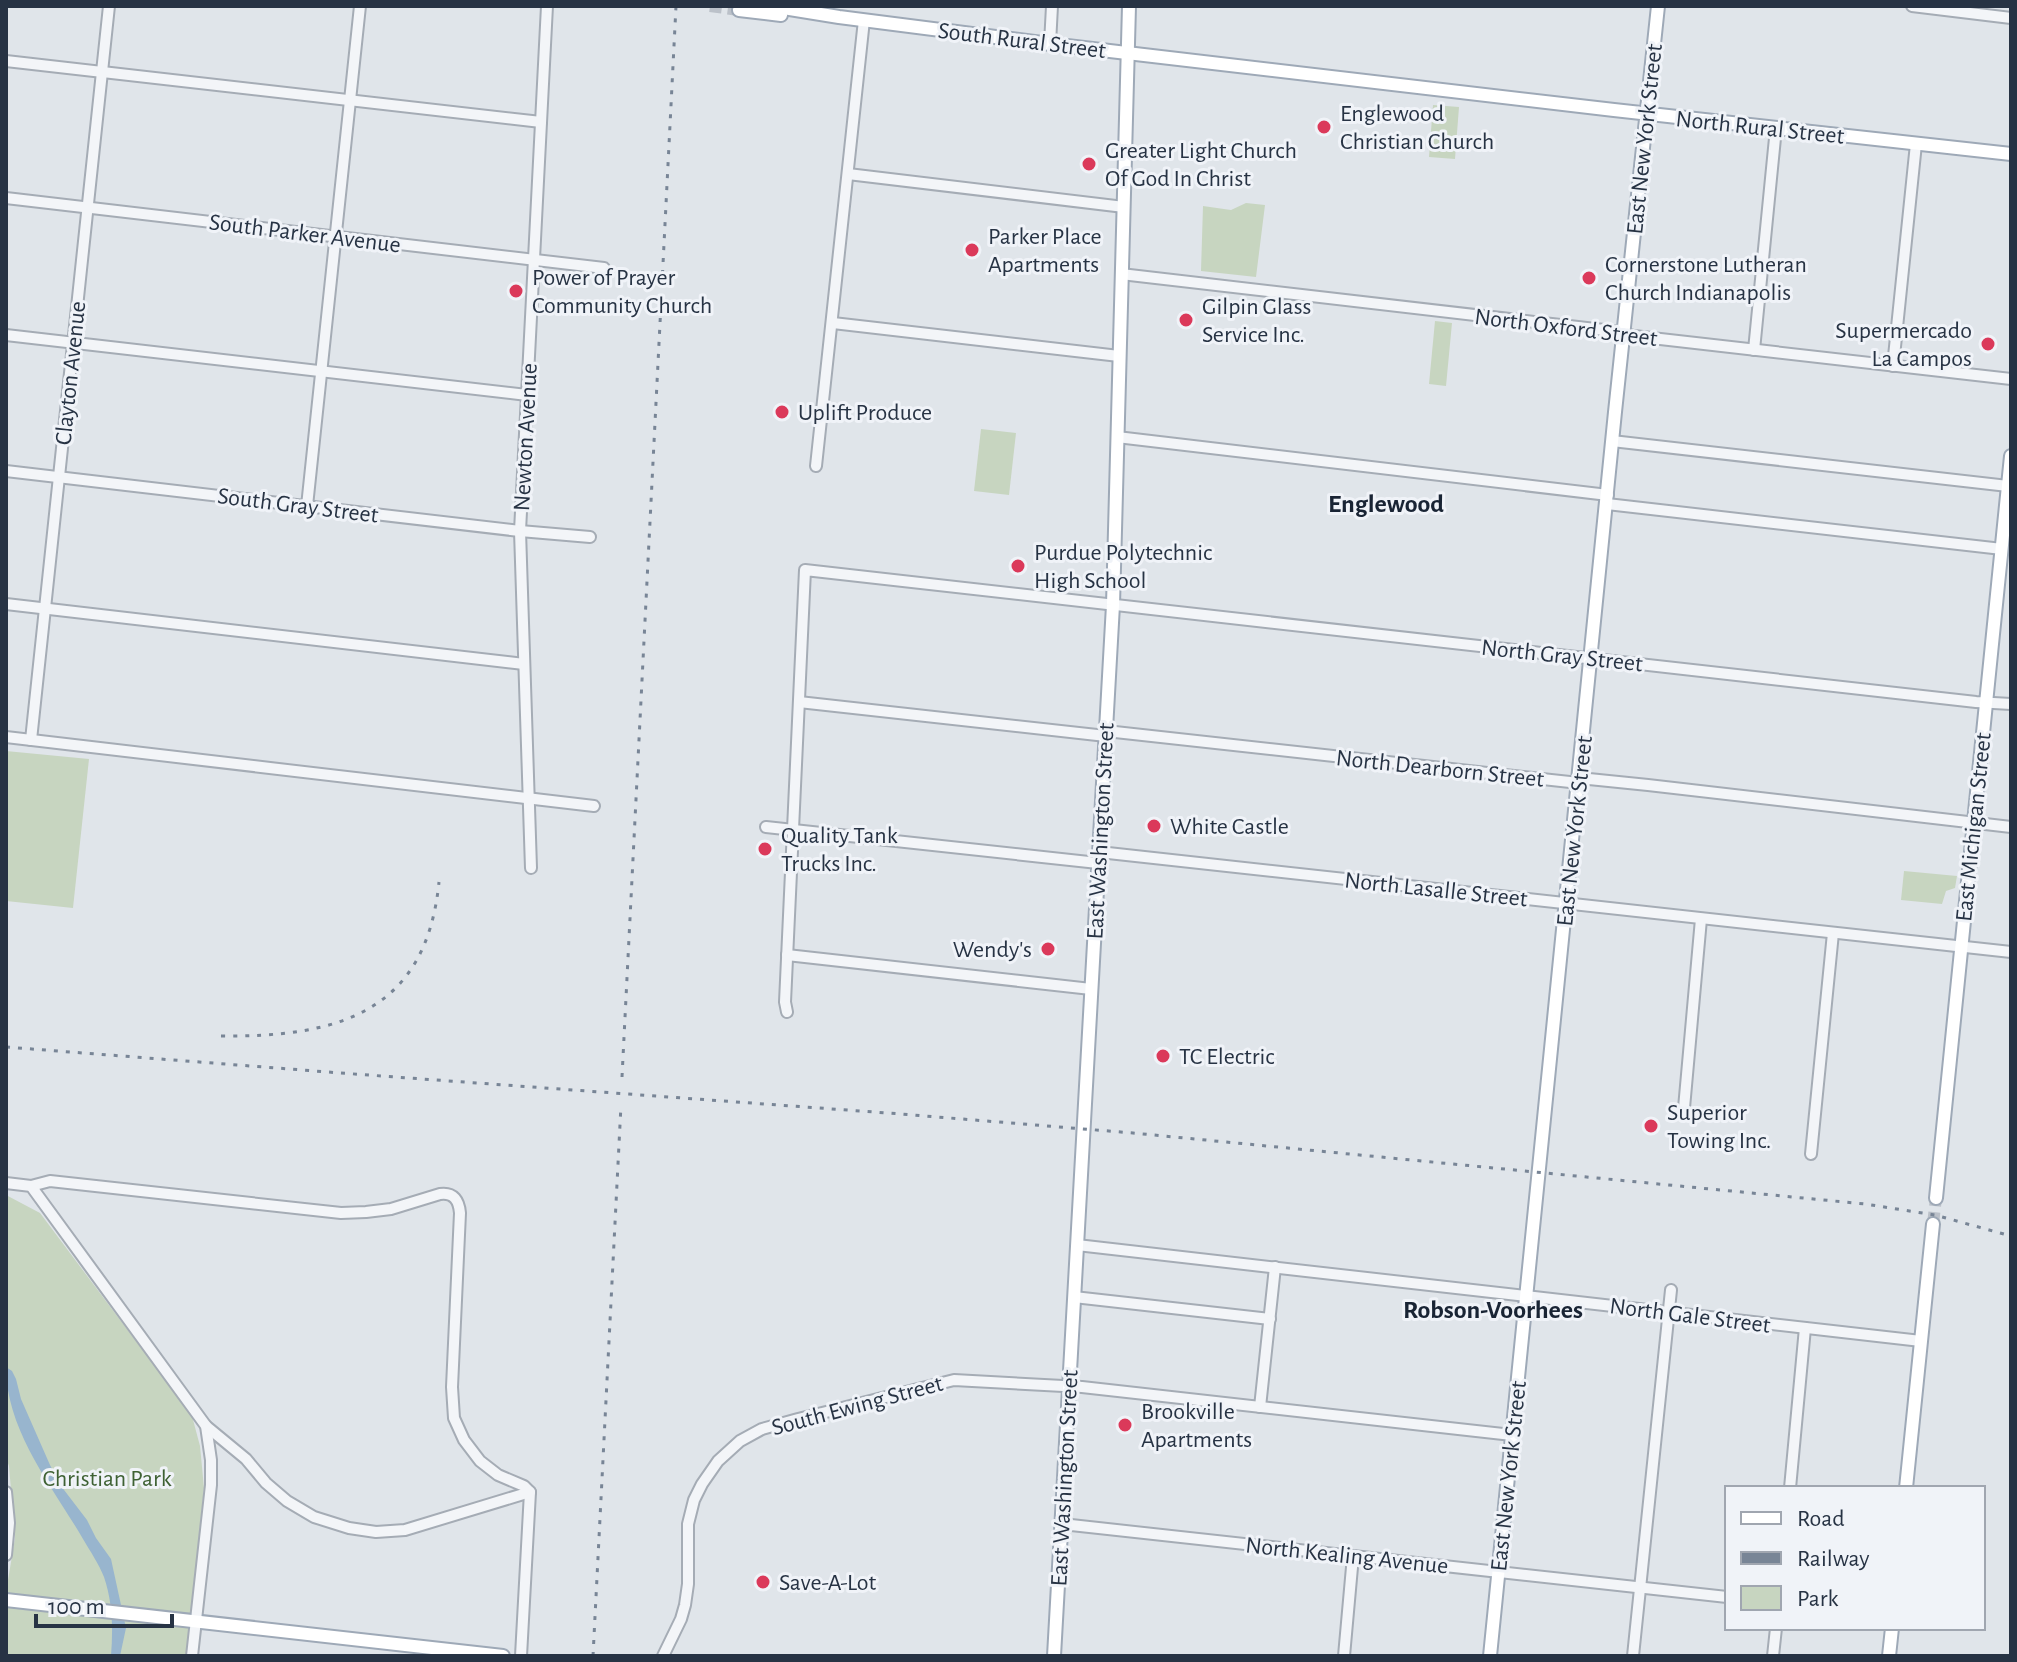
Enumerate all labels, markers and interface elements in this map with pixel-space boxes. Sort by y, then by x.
street label: South Rural Street [937,19,1107,63]
street label: East New York Street [1623,42,1667,236]
place label: Englewood Christian Church [1340,102,1494,154]
street label: North Rural Street [1675,107,1846,149]
marker: Englewood Christian Church [1315,118,1333,136]
place label: Greater Light Church Of God In Christ [1105,139,1297,191]
marker: Greater Light Church Of God In Christ [1080,155,1098,173]
street label: South Parker Avenue [208,210,402,258]
place label: Parker Place Apartments [988,225,1102,277]
marker: Parker Place Apartments [963,241,981,259]
place label: Cornerstone Lutheran Church Indianapolis [1605,253,1807,305]
place label: Power of Prayer Community Church [532,266,712,318]
marker: Cornerstone Lutheran Church Indianapolis [1580,269,1598,287]
marker: Power of Prayer Community Church [507,282,525,300]
place label: Gilpin Glass Service Inc. [1202,295,1311,347]
street label: Clayton Avenue [52,300,90,446]
street label: North Oxford Street [1473,305,1659,351]
marker: Gilpin Glass Service Inc. [1177,311,1195,329]
place label: Supermercado La Campos [1835,319,1972,371]
marker: Supermercado La Campos [1979,335,1997,353]
street label: Newton Avenue [510,362,542,512]
place label: Uplift Produce [798,401,932,425]
marker: Uplift Produce [773,403,791,421]
street label: South Gray Street [216,484,380,528]
district label: Englewood [1328,491,1444,517]
place label: Purdue Polytechnic High School [1034,541,1212,593]
marker: Purdue Polytechnic High School [1009,557,1027,575]
street label: North Gray Street [1480,636,1644,676]
street label: East Washington Street [1083,722,1119,940]
street label: East Michigan Street [1952,731,1996,923]
street label: East New York Street [1553,734,1597,928]
street label: North Dearborn Street [1335,746,1545,792]
place label: White Castle [1170,815,1289,839]
marker: White Castle [1145,817,1163,835]
place label: Quality Tank Trucks Inc. [781,824,898,876]
marker: Quality Tank Trucks Inc. [756,840,774,858]
street label: North Lasalle Street [1343,868,1529,912]
place label: Wendy's [953,938,1032,962]
marker: Wendy's [1039,940,1057,958]
place label: TC Electric [1179,1045,1274,1069]
marker: TC Electric [1154,1047,1172,1065]
place label: Superior Towing Inc. [1667,1101,1771,1153]
marker: Superior Towing Inc. [1642,1117,1660,1135]
street label: North Gale Street [1608,1294,1772,1338]
district label: Robson-Voorhees [1403,1297,1583,1323]
street label: East Washington Street [1047,1369,1083,1587]
street label: South Ewing Street [769,1371,946,1440]
street label: East New York Street [1487,1379,1531,1573]
place label: Brookville Apartments [1141,1400,1252,1452]
marker: Brookville Apartments [1116,1416,1134,1434]
park label: Christian Park [42,1467,172,1491]
legend [1725,1486,1985,1630]
text: Road [1797,1507,1845,1531]
street label: North Kealing Avenue [1244,1533,1449,1579]
text: Railway [1797,1547,1869,1571]
place label: Save-A-Lot [779,1571,876,1595]
marker: Save-A-Lot [754,1573,772,1591]
scale bar [36,1578,172,1628]
text: Park [1797,1587,1838,1611]
text: 100 m [48,1595,105,1619]

